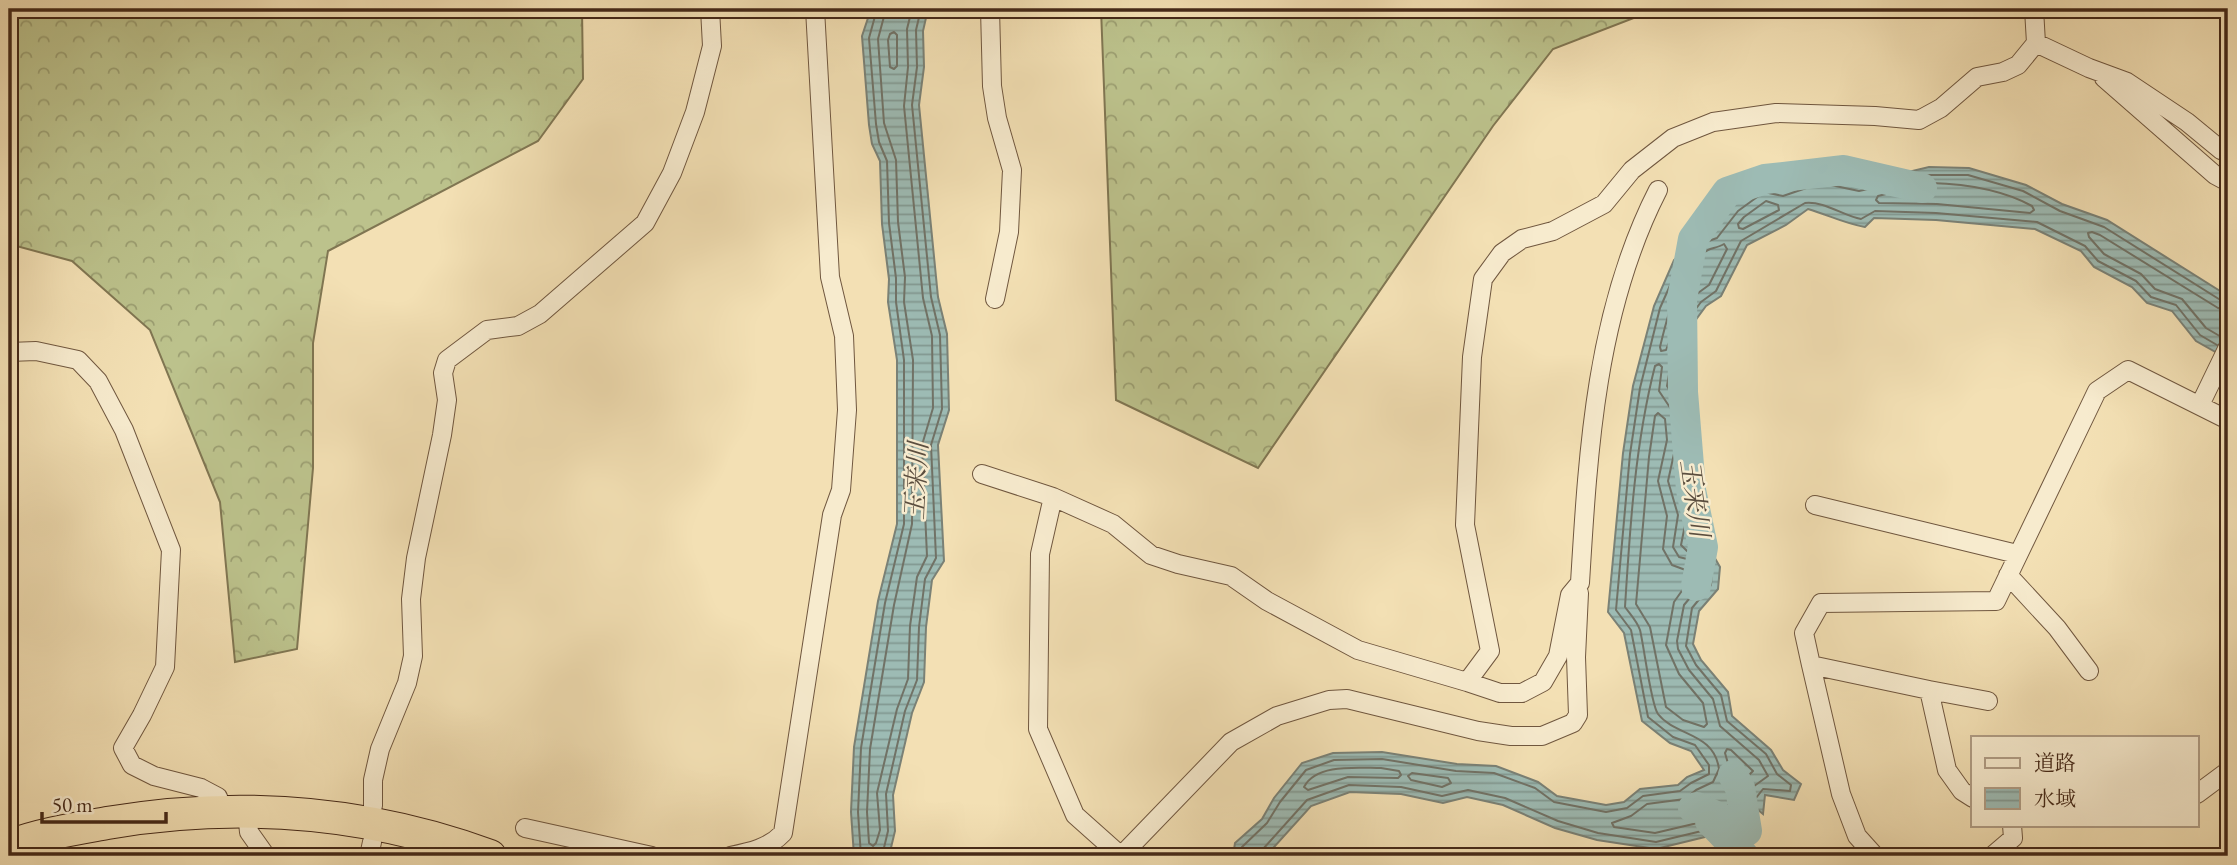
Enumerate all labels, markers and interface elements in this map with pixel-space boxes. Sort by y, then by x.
water label: 玉来川 [897,438,935,521]
water label: 玉来川 [1673,457,1718,542]
legend [1971,736,2198,826]
text: 道路 [2034,749,2076,776]
scale bar [42,781,166,825]
text: 水域 [2034,785,2076,812]
text: 50 m [52,791,93,818]

